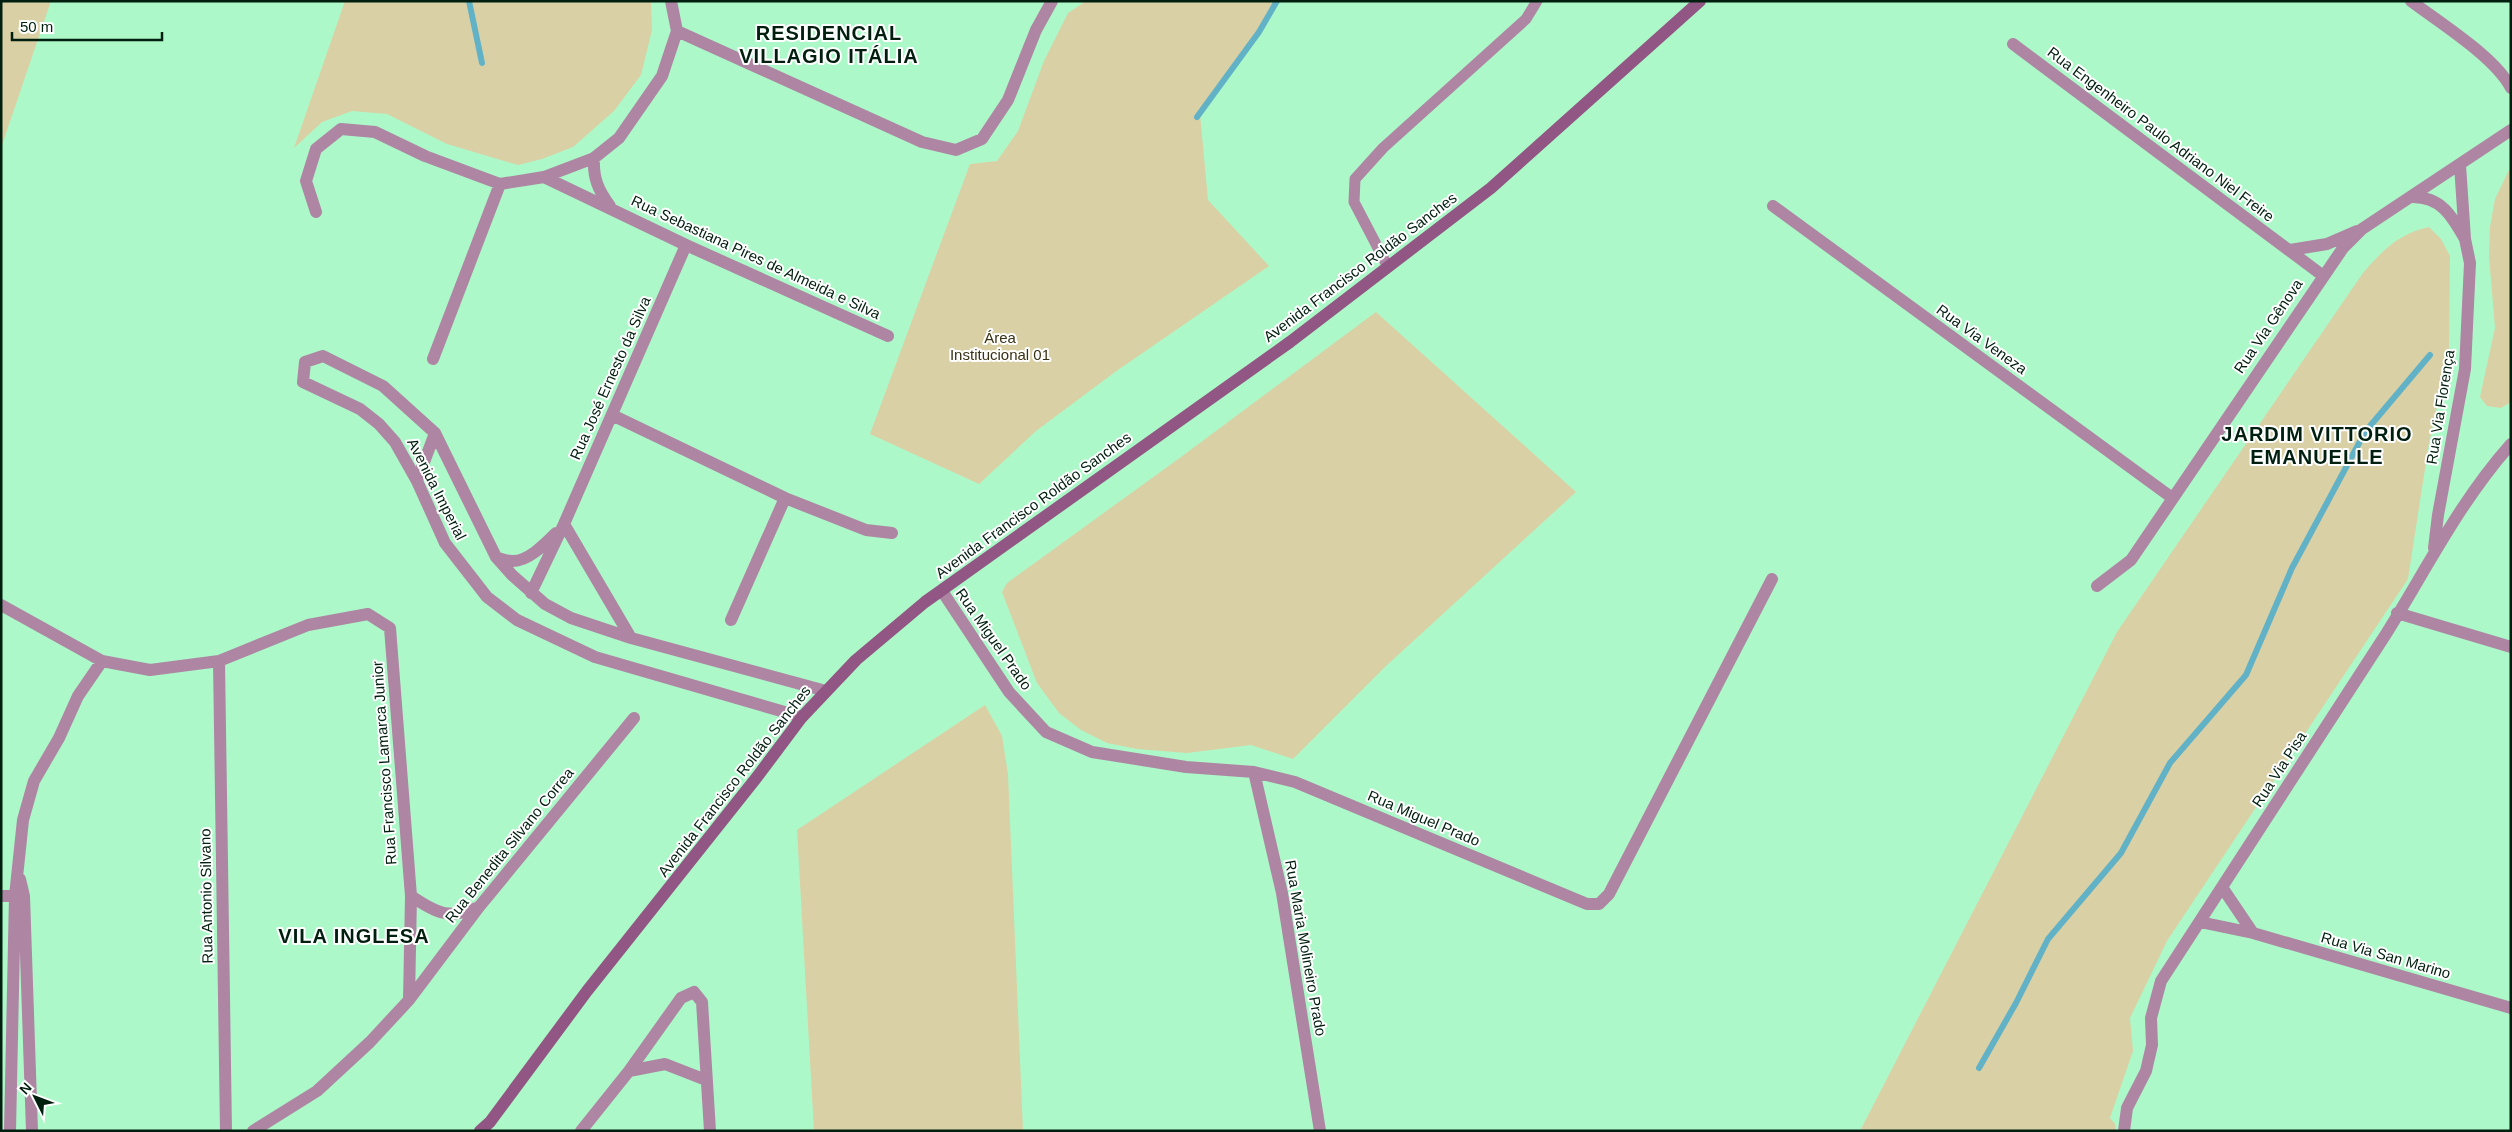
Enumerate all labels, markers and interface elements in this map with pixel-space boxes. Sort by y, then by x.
scale bar [12,10,162,42]
text: 50 m [20,18,53,35]
district label: RESIDENCIAL VILLAGIO ITÁLIA [739,22,919,67]
street label: Rua Engenheiro Paulo Adriano Niel Freire [2044,43,2278,225]
street label: Avenida Francisco Roldão Sanches [1260,189,1460,345]
street label: Rua Sebastiana Pires de Almeida e Silva [629,192,884,323]
street label: Rua Via Gênova [2230,275,2306,376]
street label: Rua José Ernesto da Silva [566,293,654,462]
street label: Rua Via Veneza [1934,301,2031,378]
park label: Área Institucional 01 [950,329,1050,363]
street label: Rua Via Florença [2423,348,2458,465]
district label: JARDIM VITTORIO EMANUELLE [2221,423,2413,468]
street label: Avenida Francisco Roldão Sanches [932,428,1134,582]
street label: Avenida Imperial [404,435,470,543]
street label: Rua Miguel Prado [953,585,1035,693]
street label: Rua Francisco Lamarca Junior [368,661,400,865]
street label: Avenida Francisco Roldão Sanches [654,682,814,880]
street label: Rua Via Pisa [2248,728,2310,810]
street label: Rua Benedita Silvano Correa [441,764,577,926]
street label: Rua Miguel Prado [1365,787,1483,849]
street label: Rua Antonio Silvano [196,828,216,964]
street label: Rua Maria Molineiro Prado [1282,859,1330,1037]
district label: VILA INGLESA [278,925,430,947]
street label: Rua Via San Marino [2319,928,2453,982]
north arrow [10,1072,60,1122]
text: N [16,1079,35,1097]

